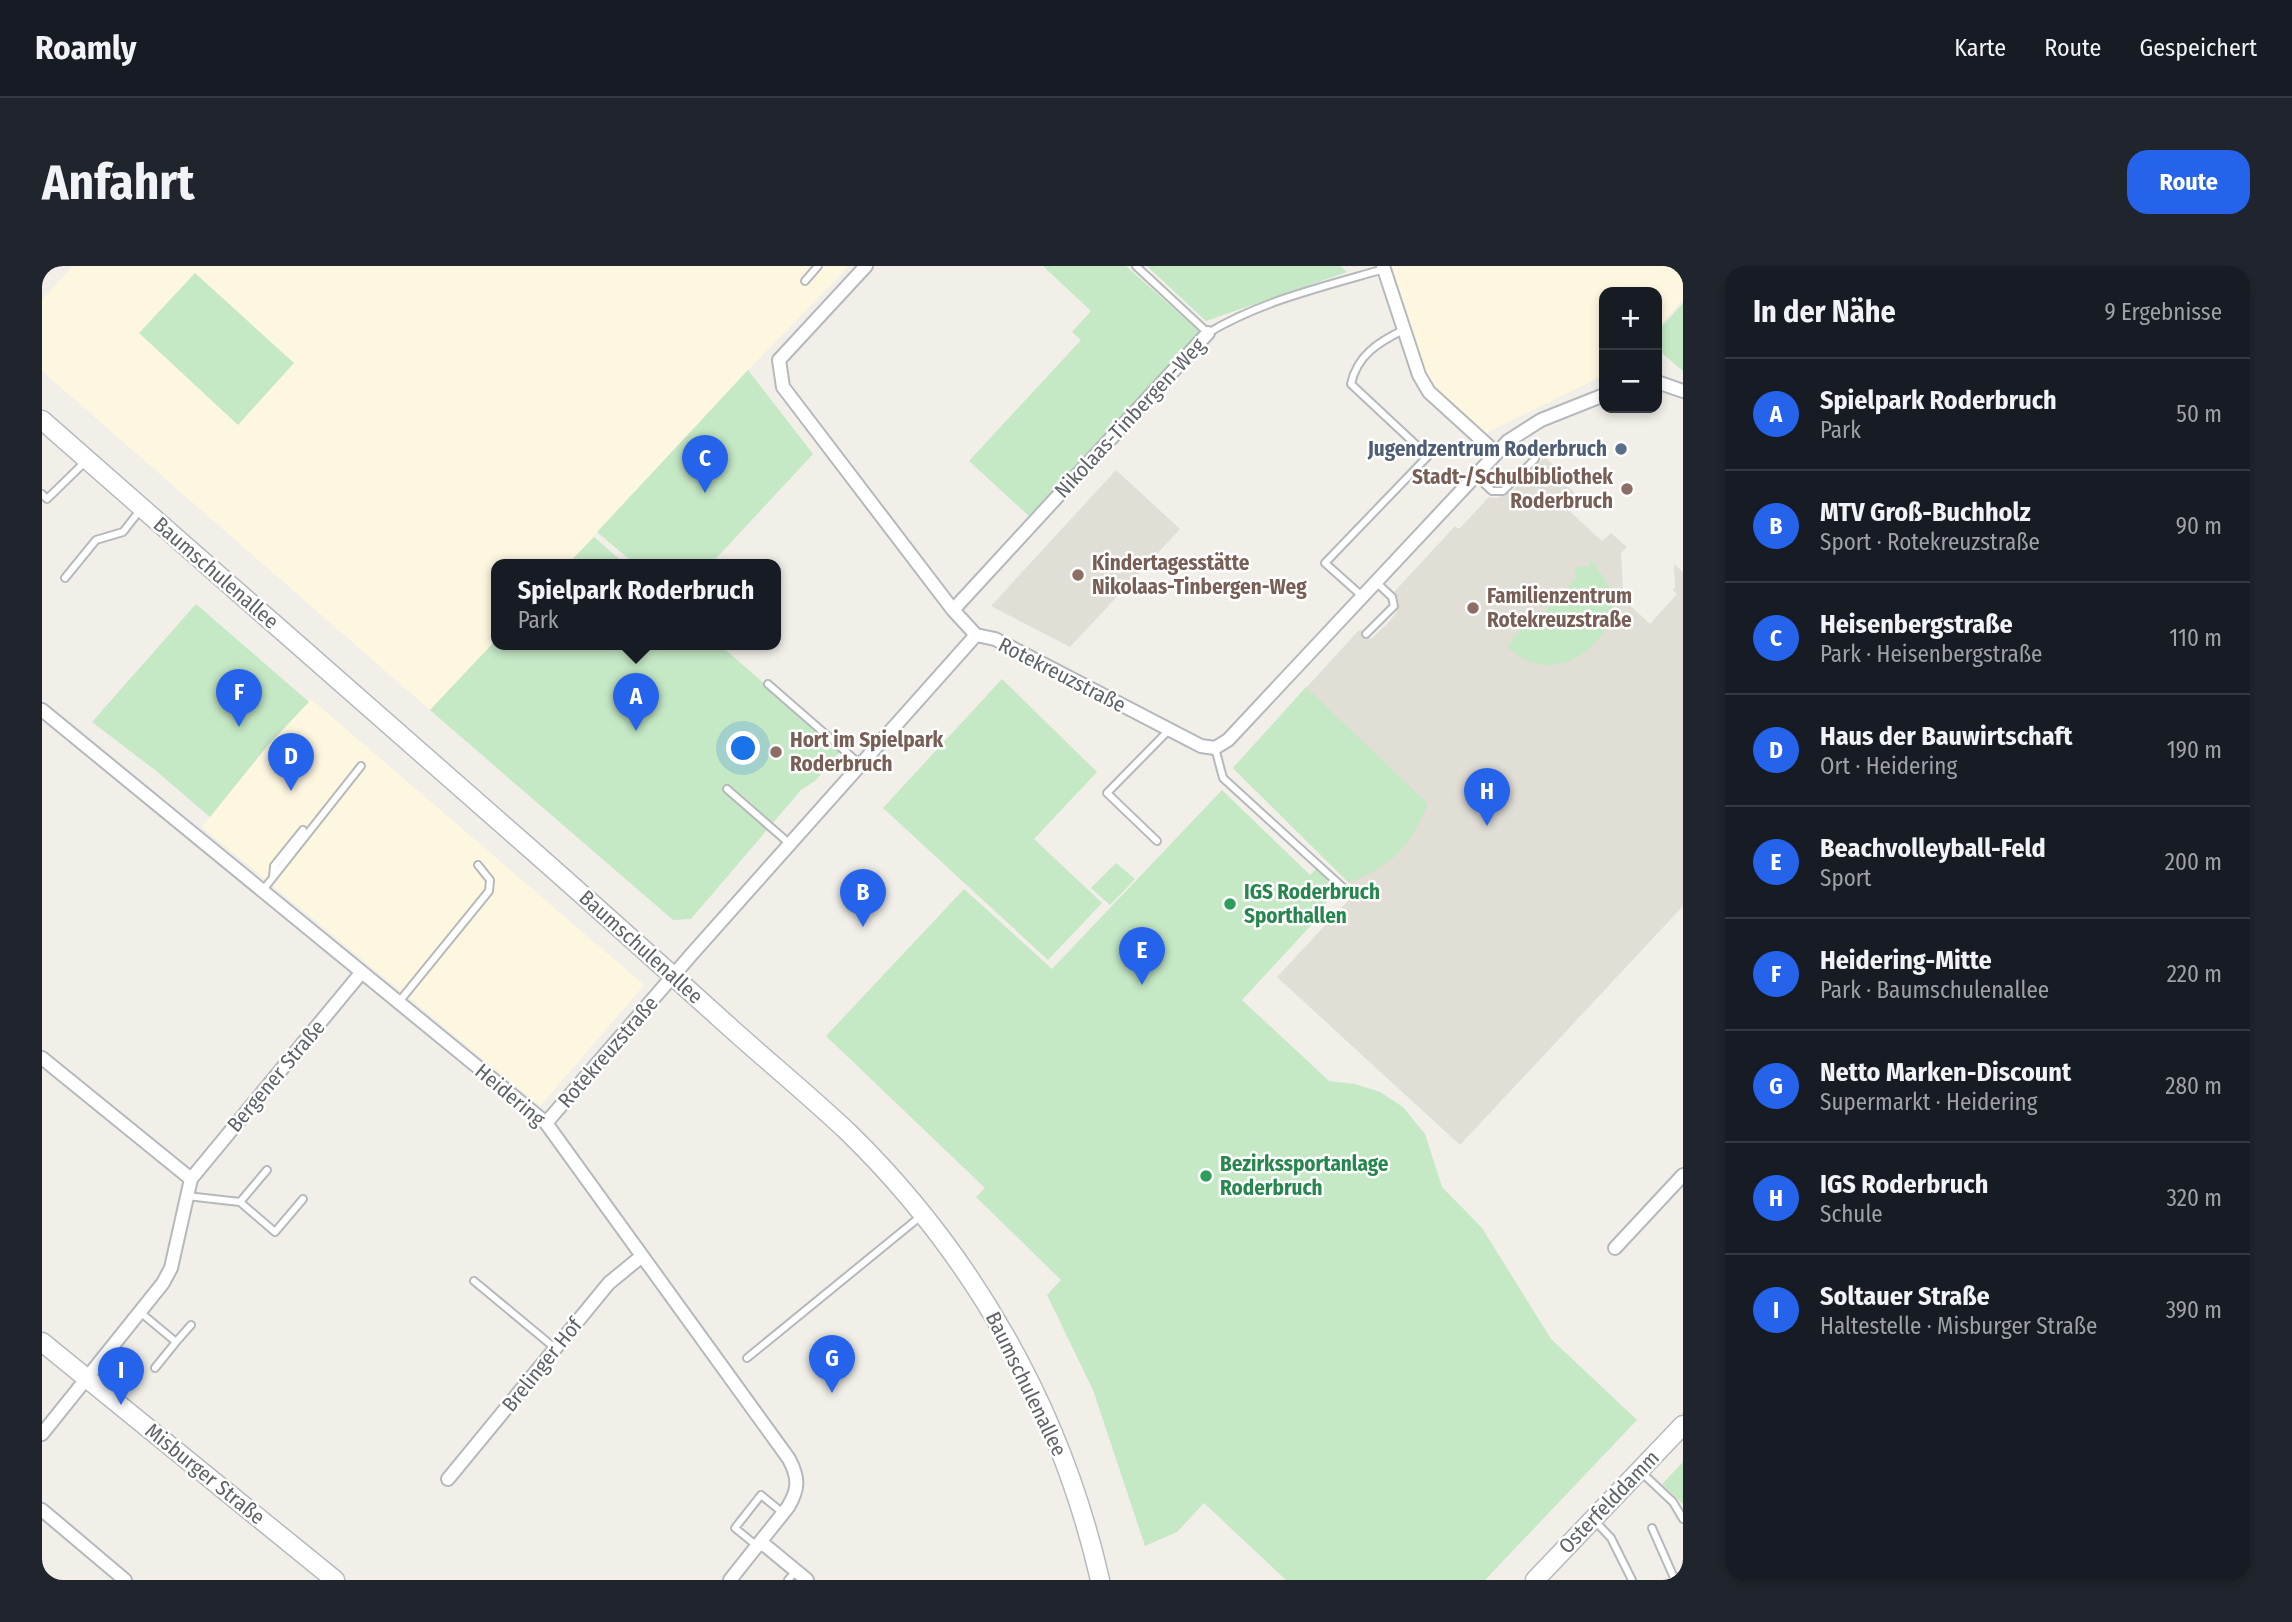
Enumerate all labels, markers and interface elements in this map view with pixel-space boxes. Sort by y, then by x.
text: Roamly [35,28,136,68]
text: Karte [1954,34,2006,62]
text: Route [2044,34,2101,62]
text: Gespeichert [2139,34,2257,62]
button: Route [2127,150,2250,214]
text: Anfahrt [42,153,195,212]
map controls [1599,287,1662,413]
button: + [1599,287,1662,350]
text: In der Nähe [1753,294,1896,330]
text: 9 Ergebnisse [2104,298,2222,326]
street label: Nikolaas-Tinbergen-Weg [1049,333,1211,503]
button: − [1599,350,1662,413]
text: Spielpark Roderbruch [1820,385,2057,416]
text: A [1770,400,1782,428]
text: 50 m [2176,400,2222,428]
text: Park [1820,416,1861,444]
pin: C [682,435,728,493]
place label: Jugendzentrum Roderbruch [1367,436,1607,462]
marker: Jugendzentrum Roderbruch [1613,441,1629,457]
place label: Stadt-/Schulbibliothek Roderbruch [1412,464,1613,514]
marker: Stadt-/Schulbibliothek Roderbruch [1619,481,1635,497]
text: MTV Groß-Buchholz [1820,497,2031,528]
street label: Baumschulenallee [148,511,284,635]
text: B [1770,512,1782,540]
text: 90 m [2176,512,2222,540]
text: Sport · Rotekreuzstraße [1820,528,2040,556]
place label: Kindertagesstätte Nikolaas-Tinbergen-Weg [1092,550,1307,600]
popup [491,559,781,650]
marker: Kindertagesstätte Nikolaas-Tinbergen-Weg [1070,567,1086,583]
text: Spielpark Roderbruch [518,575,754,606]
place label: Familienzentrum Rotekreuzstraße [1487,583,1632,633]
marker: Familienzentrum Rotekreuzstraße [1465,600,1481,616]
text: Park [518,606,559,634]
text: Heisenbergstraße [1820,609,2013,640]
text: C [1770,624,1782,652]
text: 110 m [2169,624,2222,652]
street label: Rotekreuzstraße [994,632,1130,718]
text: Park · Heisenbergstraße [1820,640,2042,668]
pin: F [216,669,262,727]
pin: A [613,673,659,731]
text: Haus der Bauwirtschaft [1820,721,2072,752]
place label: Hort im Spielpark Roderbruch [790,727,944,777]
your location [726,731,760,765]
pin: D [268,733,314,791]
text: D [1769,736,1783,764]
text: 190 m [2167,736,2222,764]
marker: Hort im Spielpark Roderbruch [768,744,784,760]
text: Ort · Heidering [1820,752,1957,780]
pin: H [1464,768,1510,826]
text: Beachvolleyball-Feld [1820,833,2046,864]
text: E [1771,848,1781,876]
text: 200 m [2165,848,2222,876]
text: Sport [1820,864,1871,892]
pin: B [840,869,886,927]
place label: IGS Roderbruch Sporthallen [1244,879,1380,929]
street label: Baumschulenallee [574,885,708,1009]
marker: IGS Roderbruch Sporthallen [1222,896,1238,912]
pin: E [1119,927,1165,985]
text: Heidering-Mitte [1820,945,1992,976]
text: F [1771,960,1781,988]
text: 220 m [2167,960,2222,988]
text: Park · Baumschulenallee [1820,976,2049,1004]
street label: Rotekreuzstraße [552,991,664,1113]
street label: Bergener Straße [222,1015,330,1137]
text: Netto Marken-Discount [1820,1057,2071,1088]
street label: Heidering [470,1058,550,1132]
text: G [1769,1072,1783,1100]
text: 280 m [2165,1072,2222,1100]
text: Supermarkt · Heidering [1820,1088,2038,1116]
place label: Bezirkssportanlage Roderbruch [1220,1151,1389,1201]
marker: Bezirkssportanlage Roderbruch [1198,1168,1214,1184]
text: IGS Roderbruch [1820,1169,1988,1200]
text: H [1769,1184,1783,1212]
text: 320 m [2167,1184,2222,1212]
text: Schule [1820,1200,1883,1228]
text: Soltauer Straße [1820,1281,1990,1312]
text: I [1773,1296,1779,1324]
text: 390 m [2166,1296,2222,1324]
street label: Baumschulenallee [980,1307,1072,1461]
street label: Brelinger Hof [496,1312,589,1417]
text: Haltestelle · Misburger Straße [1820,1312,2097,1340]
pin: G [809,1335,855,1393]
pin: I [98,1347,144,1405]
street label: Misburger Straße [140,1418,270,1530]
street label: Osterfelddamm [1553,1445,1665,1559]

